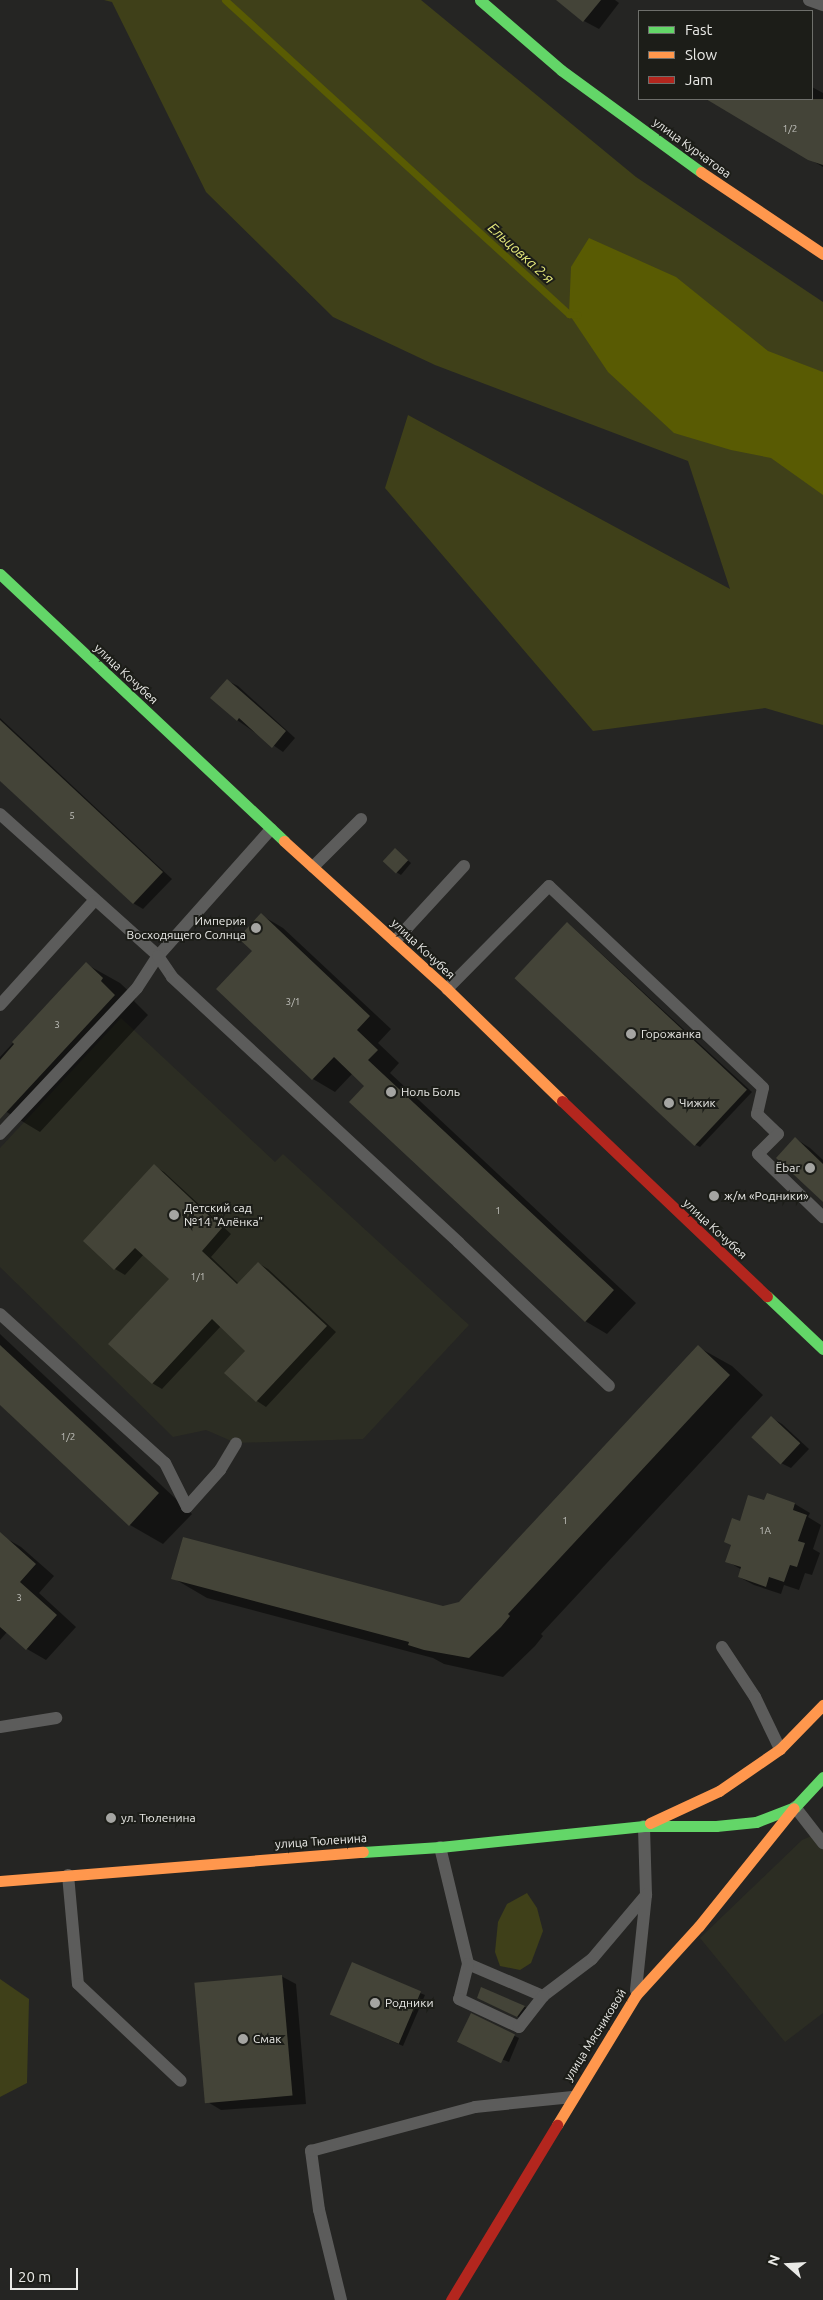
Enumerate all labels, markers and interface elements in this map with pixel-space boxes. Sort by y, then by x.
legend [638,10,813,100]
text: Fast [685,21,712,38]
text: Slow [685,46,717,63]
text: Jam [685,71,713,88]
street label: улица Курчатова [650,115,734,181]
house number: 1/2 [783,123,797,135]
water label: Ельцовка 2-я [485,219,557,287]
street label: улица Кочубея [91,641,161,707]
house number: 5 [69,810,75,822]
place label: Империя Восходящего Солнца [127,914,246,942]
street label: улица Кочубея [388,916,458,982]
marker: Империя Восходящего Солнца [250,922,262,934]
house number: 3/1 [286,996,300,1008]
house number: 3 [54,1019,60,1031]
place label: Горожанка [641,1027,701,1041]
marker: Горожанка [625,1028,637,1040]
place label: Ноль Боль [401,1085,460,1099]
marker: Ноль Боль [385,1086,397,1098]
place label: Чижик [679,1096,716,1110]
marker: Чижик [663,1097,675,1109]
place label: Ёbar [776,1161,800,1175]
marker: Ёbar [804,1162,816,1174]
place label: ж/м «Родники» [724,1189,809,1203]
marker: ж/м «Родники» [708,1190,720,1202]
street label: улица Кочубея [680,1196,750,1262]
place label: Детский сад №14 "Алёнка" [184,1201,263,1229]
house number: 1 [495,1205,501,1217]
marker: Детский сад №14 "Алёнка" [168,1209,180,1221]
house number: 1/1 [191,1271,205,1283]
house number: 1/2 [61,1431,75,1443]
house number: 1 [562,1515,568,1527]
house number: 1А [759,1525,771,1537]
house number: 3 [16,1592,22,1604]
place label: ул. Тюленина [121,1811,196,1825]
marker: ул. Тюленина [105,1812,117,1824]
street label: улица Тюленина [275,1831,367,1851]
street label: улица Мясниковой [561,1986,629,2084]
place label: Родники [385,1996,433,2010]
marker: Родники [369,1997,381,2009]
place label: Смак [253,2032,281,2046]
marker: Смак [237,2033,249,2045]
north arrow [763,2240,813,2290]
text: N [765,2253,783,2268]
scale bar [12,2258,80,2290]
text: 20 m [18,2268,51,2285]

